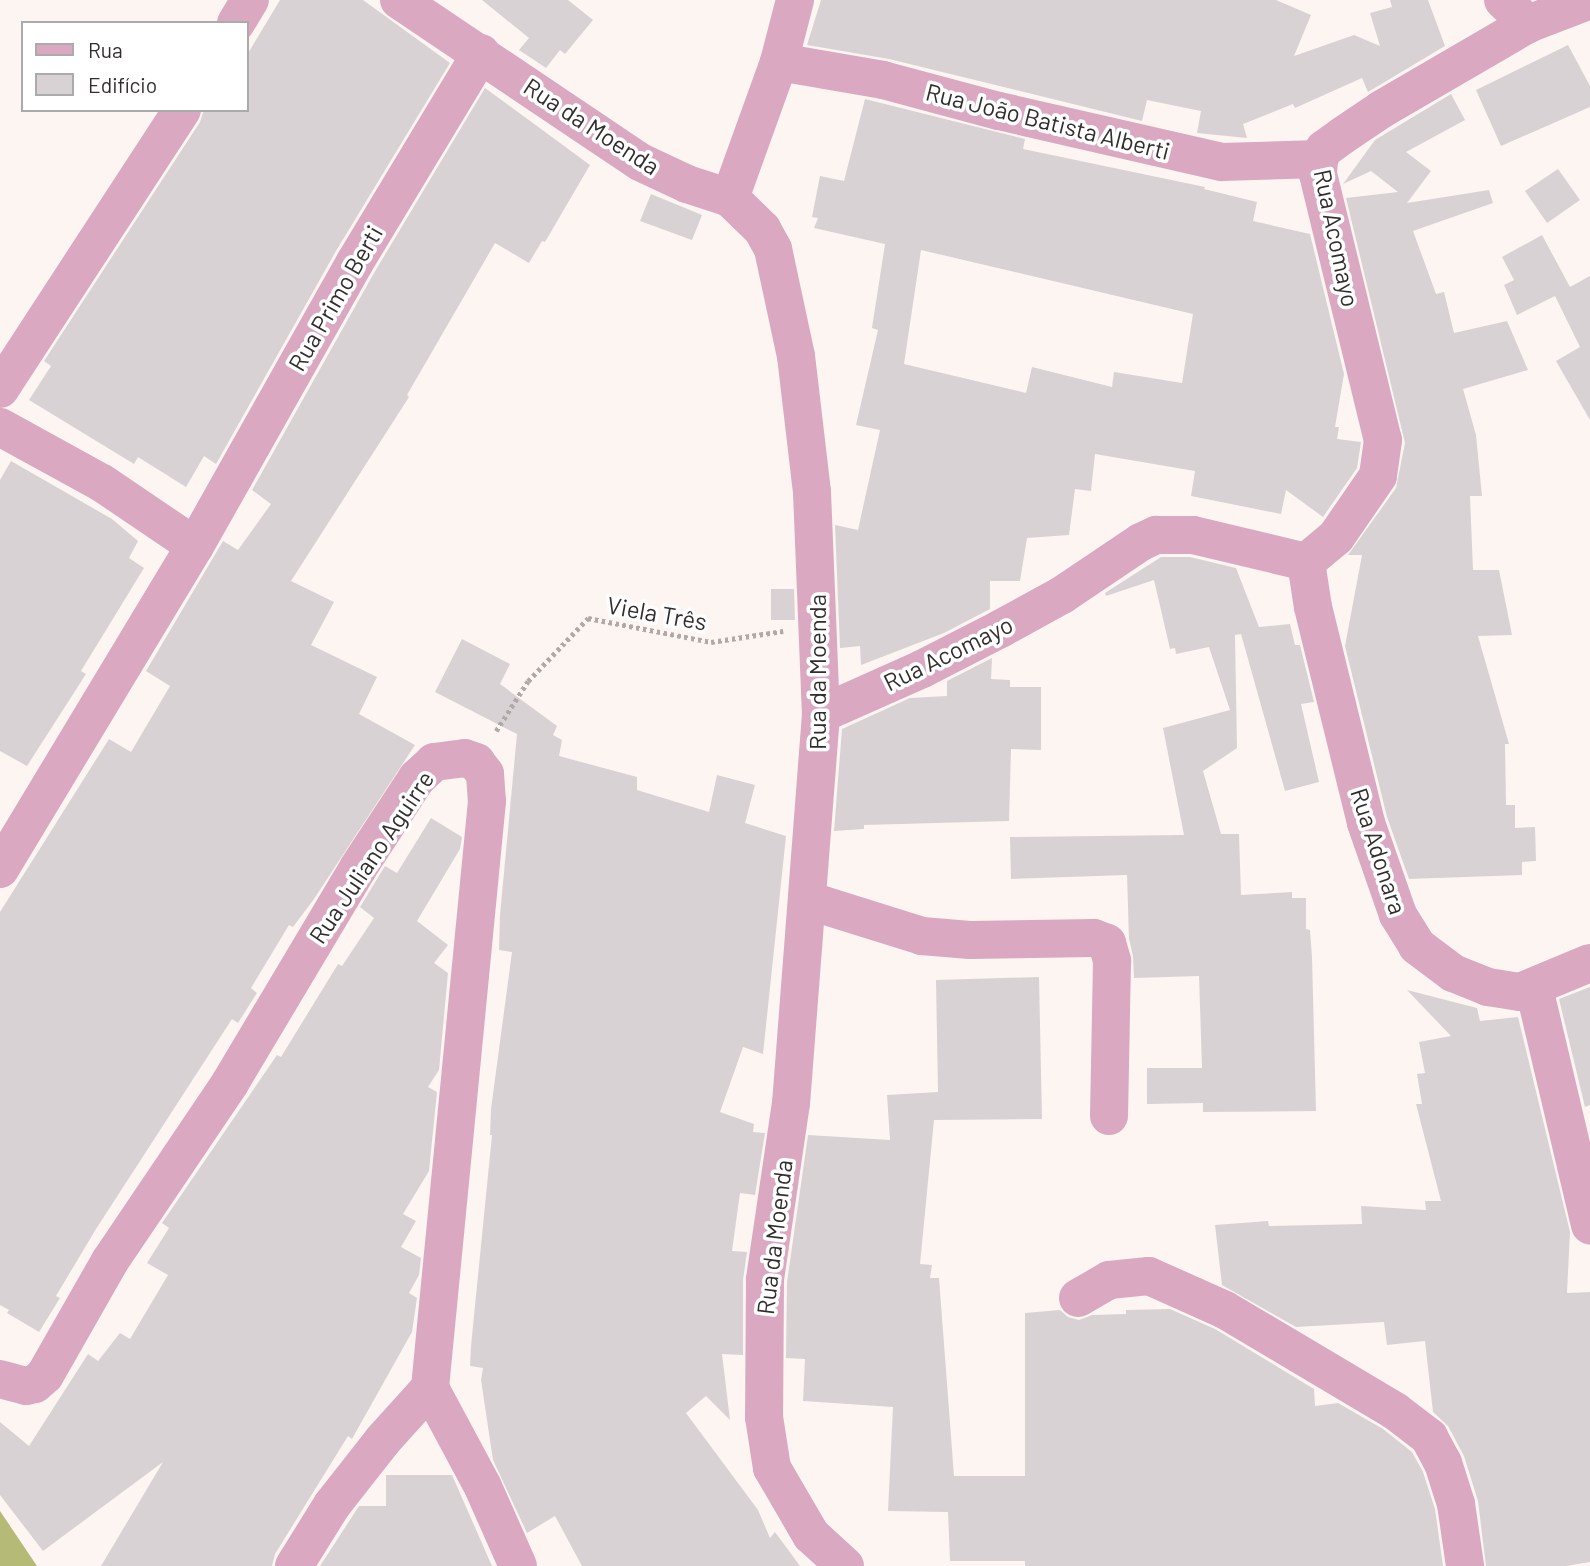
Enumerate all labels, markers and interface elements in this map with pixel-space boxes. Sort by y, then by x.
legend [21,21,248,112]
text: Rua [88,37,123,62]
street label: Rua da Moenda [519,71,665,181]
text: Edifício [88,72,157,97]
street label: Rua João Batista Alberti [923,77,1173,165]
street label: Rua Acomayo [1308,167,1366,309]
street label: Rua Primo Berti [282,220,388,376]
street label: Viela Três [605,590,709,636]
street label: Rua da Moenda [803,594,831,750]
street label: Rua Acomayo [879,609,1017,697]
street label: Rua Juliano Aguirre [303,765,439,949]
street label: Rua Adonara [1345,784,1413,918]
street label: Rua da Moenda [750,1158,798,1316]

